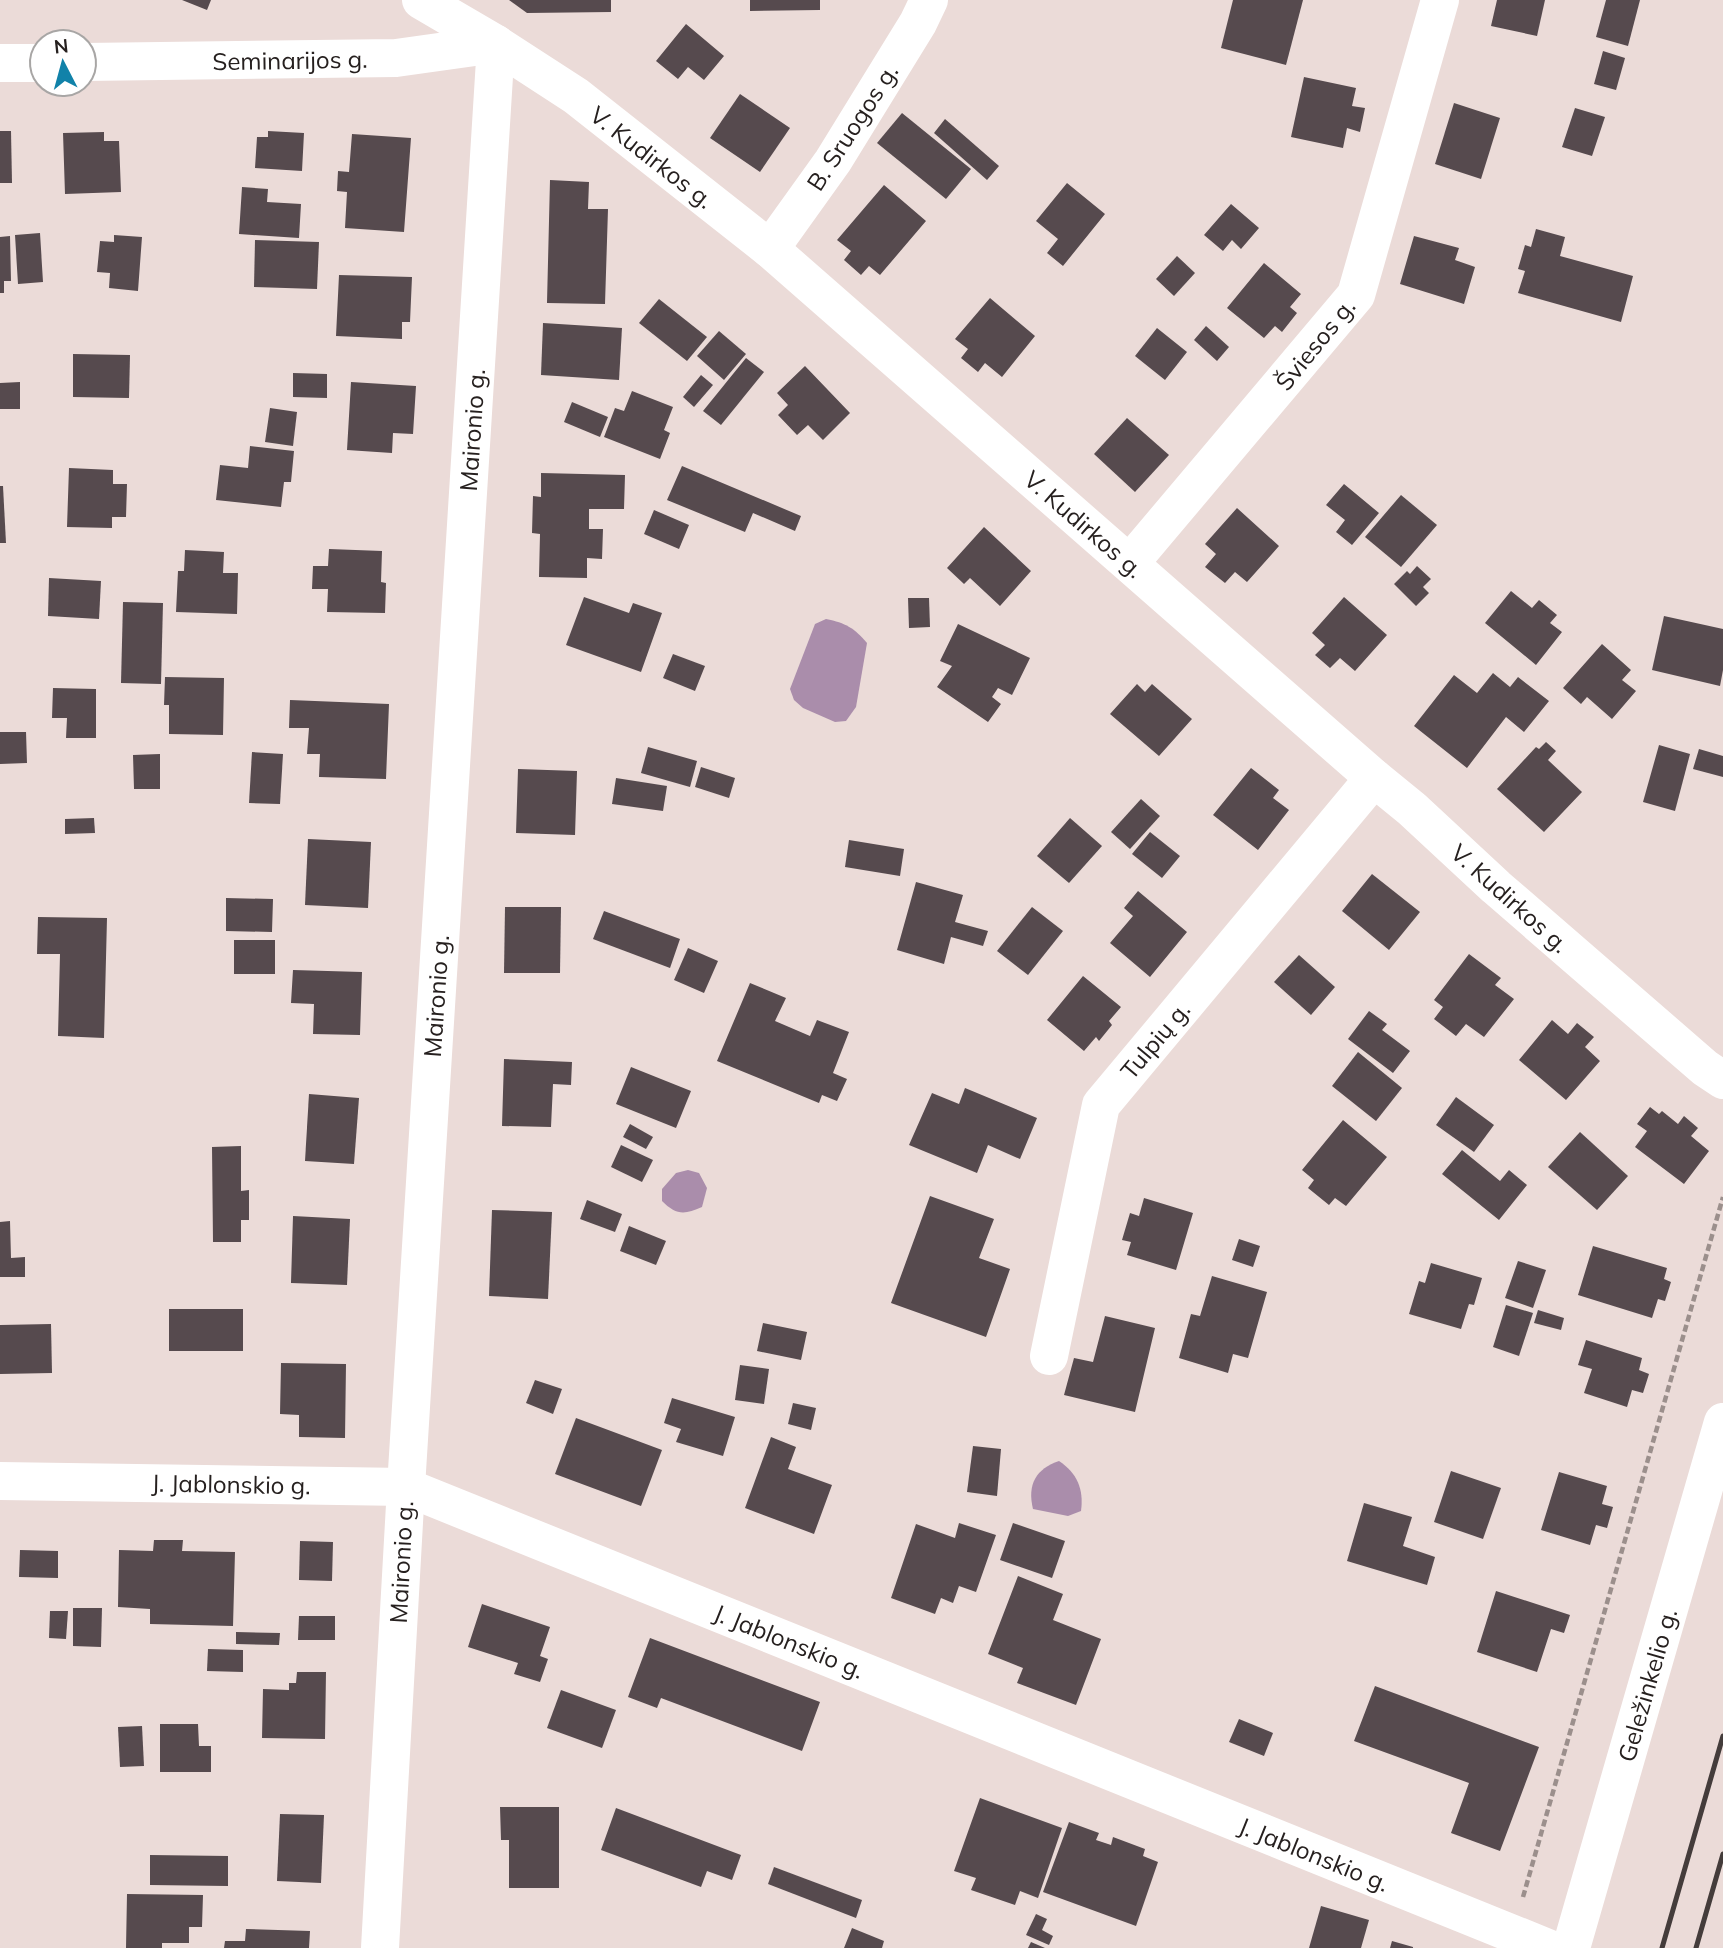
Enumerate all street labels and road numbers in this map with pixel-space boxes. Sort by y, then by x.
street label: Seminarijos g. [212,44,368,76]
street label: B. Sruogos g. [800,58,904,196]
street label: V. Kudirkos g. [584,99,720,215]
street label: Šviesos g. [1269,292,1361,396]
street label: Maironio g. [453,368,491,492]
street label: V. Kudirkos g. [1018,464,1150,584]
street label: V. Kudirkos g. [1445,837,1575,959]
street label: Maironio g. [417,934,455,1058]
street label: Tulpių g. [1114,995,1196,1085]
street label: J. Jablonskio g. [151,1468,311,1500]
street label: Maironio g. [383,1500,419,1624]
street label: J. Jablonskio g. [710,1597,868,1685]
street label: Geležinkelio g. [1611,1605,1683,1765]
street label: J. Jablonskio g. [1235,1810,1393,1898]

